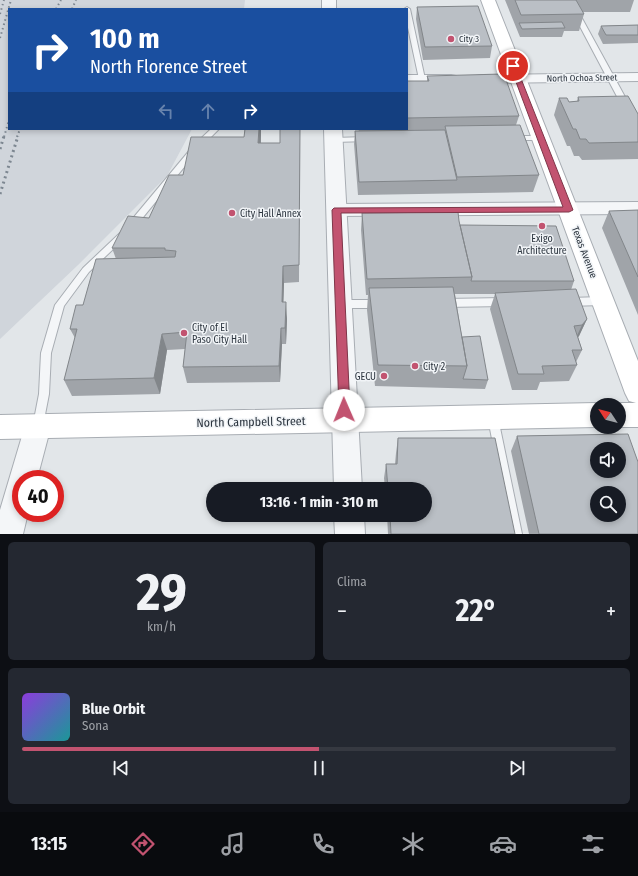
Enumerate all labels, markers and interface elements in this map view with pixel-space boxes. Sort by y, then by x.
text: 100 m [90,22,160,55]
icon: right [24,24,76,76]
marker: City 3 [446,34,456,44]
place label: City 3 [459,34,479,44]
pin [496,49,530,83]
icon: arrive [502,55,524,77]
text: North Florence Street [90,56,247,78]
street label: North Ochoa Street [547,72,617,84]
icon: left [155,100,177,122]
icon: ahead [197,100,219,122]
icon: right [239,100,261,122]
marker: City Hall Annex [227,208,237,218]
place label: City Hall Annex [240,208,302,220]
marker: Exigo Architecture [537,221,547,231]
street label: Texas Avenue [569,225,599,280]
place label: Exigo Architecture [517,233,567,257]
place label: City of El Paso City Hall [192,322,248,346]
marker: City of El Paso City Hall [179,328,189,338]
marker: City 2 [410,361,420,371]
place label: City 2 [423,361,446,373]
place label: GECU [355,371,376,383]
marker: GECU [379,371,389,381]
position arrow [323,389,365,431]
north arrow [590,398,626,434]
map controls [590,398,626,522]
street label: North Campbell Street [196,414,306,430]
button: sound [590,442,626,478]
speed limit sign: 40 [12,470,64,522]
button: search [590,486,626,522]
text: 13:16 · 1 min · 310 m [260,493,378,511]
text: 29 [136,561,187,624]
text: Clima [337,574,367,589]
text: 22° [456,593,497,629]
text: − [337,598,347,625]
text: + [606,598,616,625]
text: km/h [147,619,176,634]
text: Blue Orbit [82,700,145,718]
text: Sona [82,718,109,733]
icon: previous [110,757,132,779]
icon: pause [308,757,330,779]
icon: next [506,757,528,779]
icon: directions [129,830,157,858]
icon: music [219,830,247,858]
icon: phone [309,830,337,858]
icon: climate [399,830,427,858]
icon: car [489,830,517,858]
icon: filters [579,830,607,858]
text: 13:15 [31,833,67,855]

